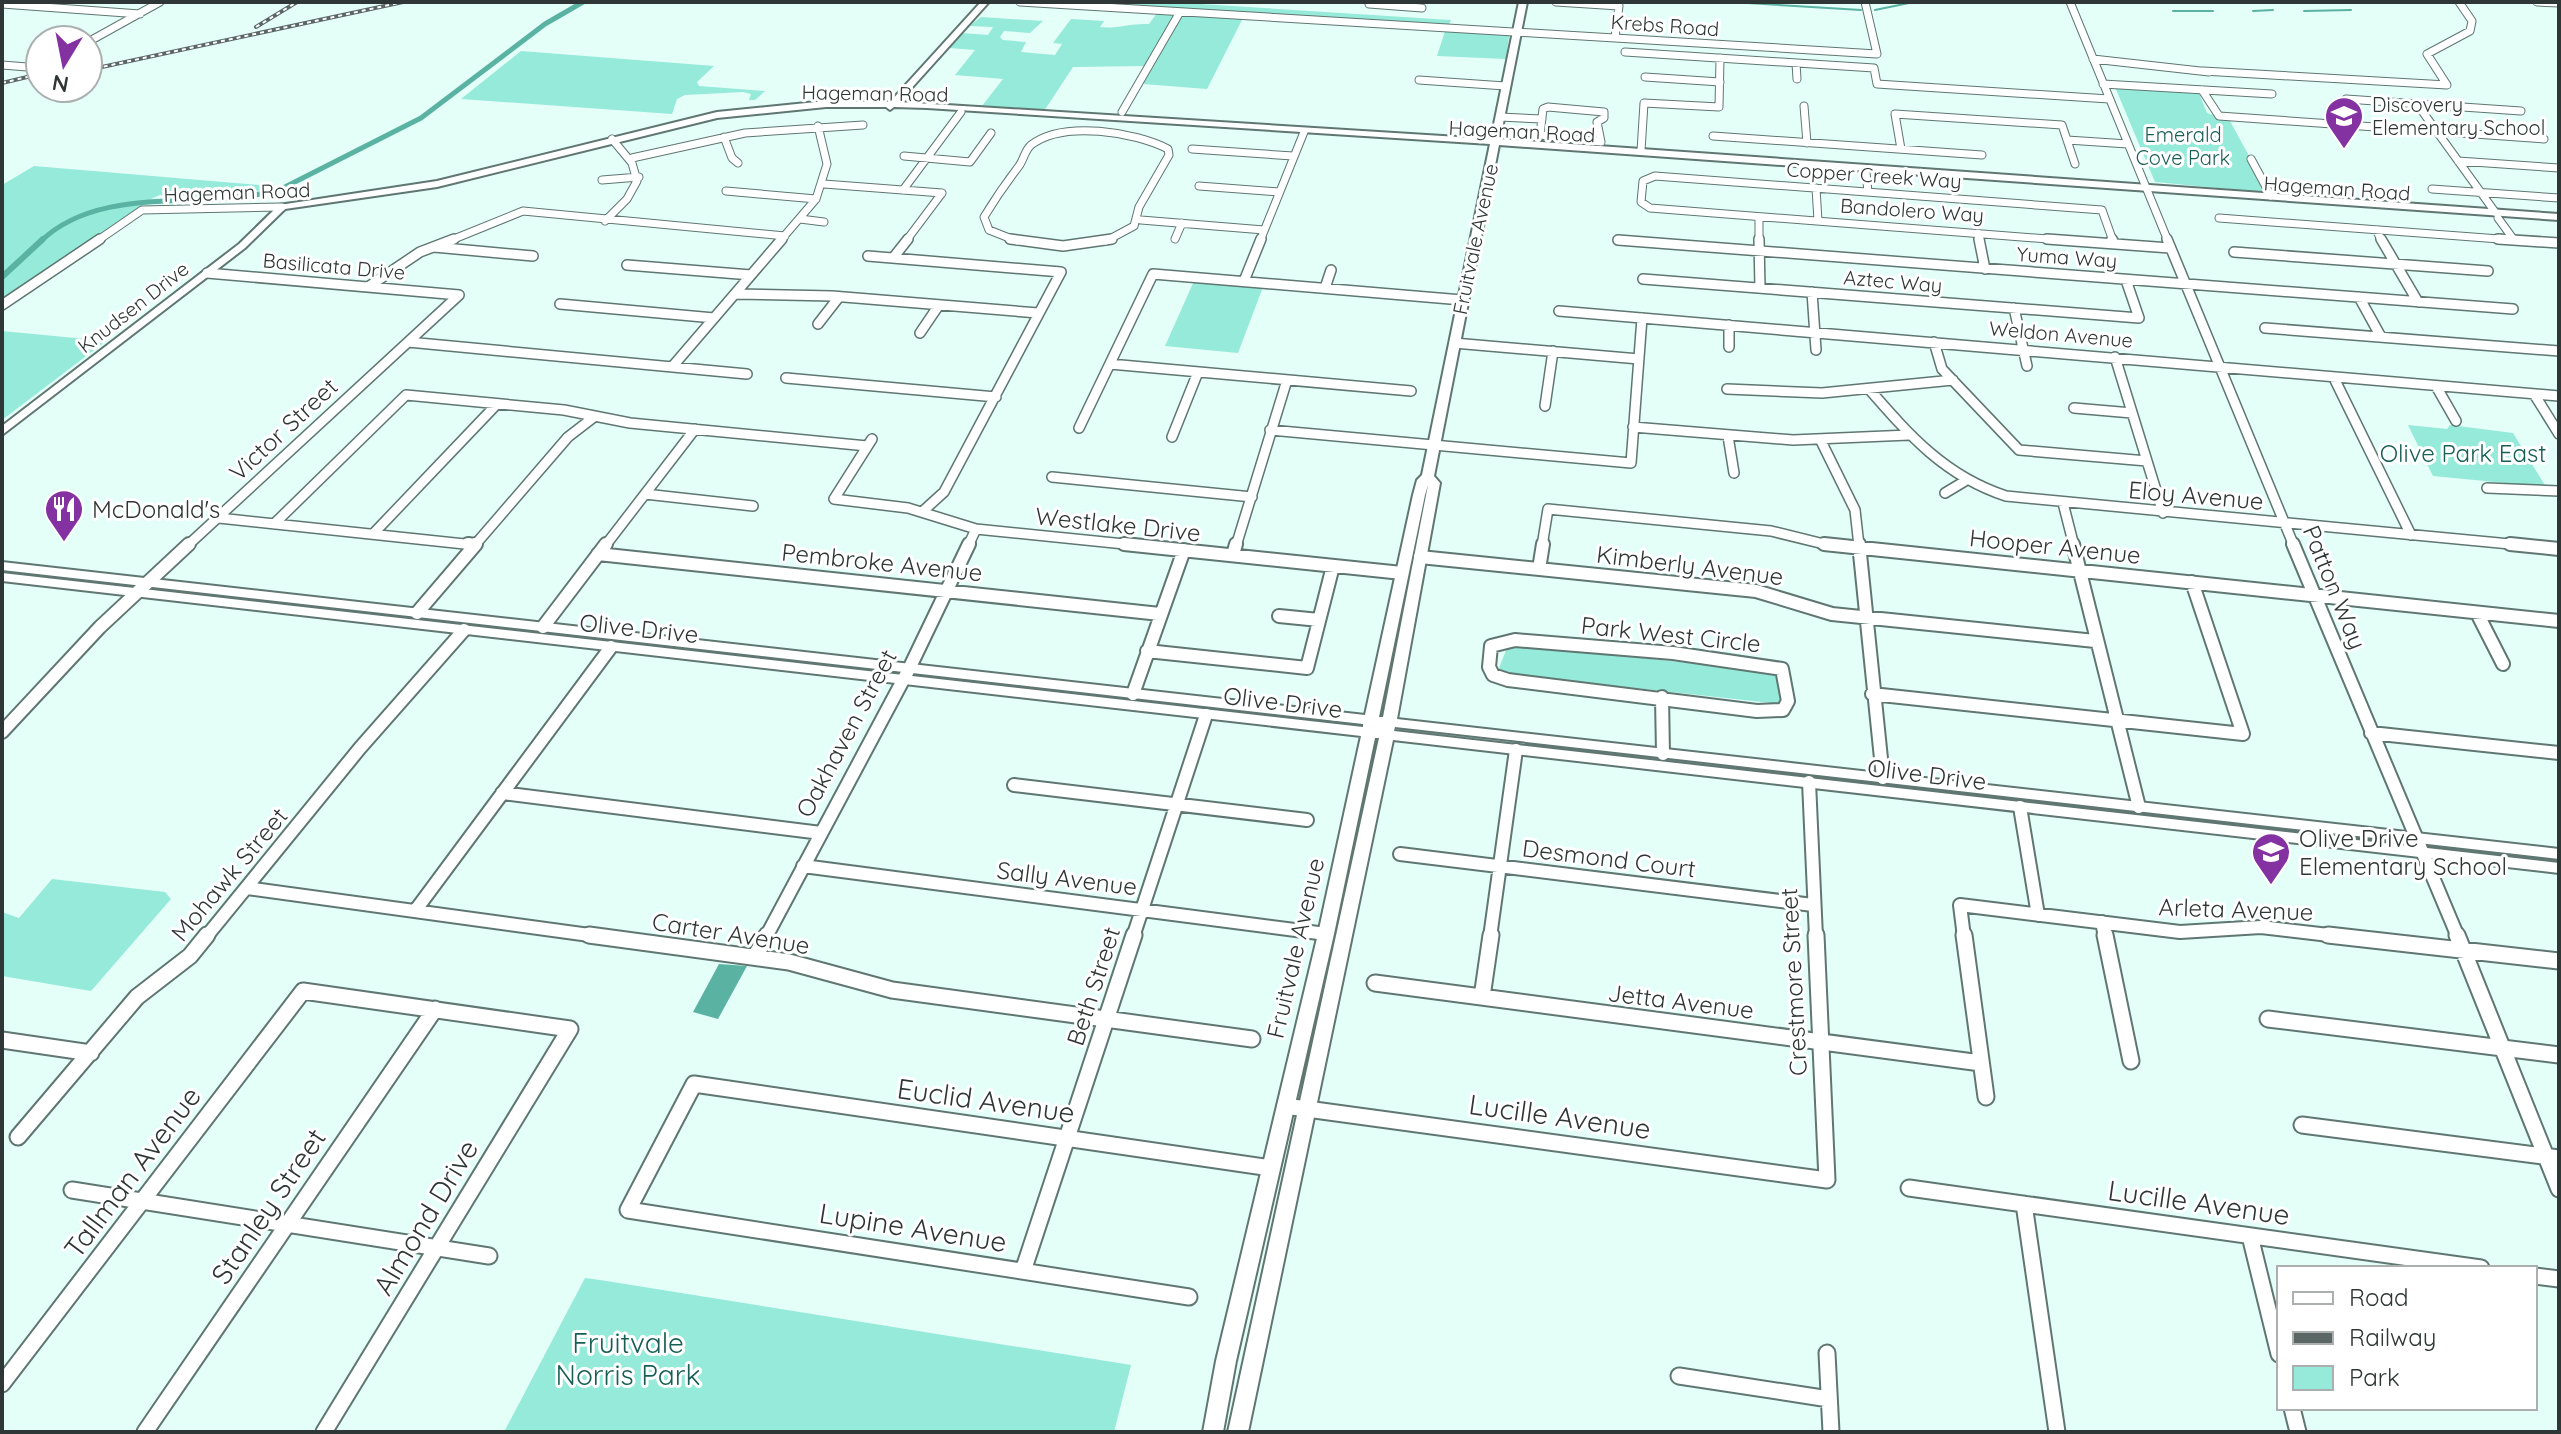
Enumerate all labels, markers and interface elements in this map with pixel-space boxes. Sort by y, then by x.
street label: Krebs Road [1610,9,1720,41]
north arrow [24,24,104,104]
text: N [50,69,71,99]
street label: Hageman Road [801,79,949,107]
place label: Discovery Elementary School [2372,92,2545,140]
school or university icon: Discovery Elementary School [2323,95,2365,150]
street label: Hageman Road [1448,115,1596,147]
park label: Emerald Cove Park [2136,122,2230,170]
street label: Copper Creek Way [1786,156,1962,194]
street label: Fruitvale Avenue [1447,161,1503,317]
street label: Hageman Road [2263,170,2411,206]
street label: Hageman Road [163,177,311,207]
street label: Bandolero Way [1839,193,1985,227]
street label: Yuma Way [2016,241,2118,273]
street label: Basilicata Drive [262,247,406,285]
street label: Knudsen Drive [72,256,194,358]
street label: Aztec Way [1843,264,1943,298]
street label: Weldon Avenue [1988,315,2134,353]
street label: Victor Street [223,371,343,487]
park label: Olive Park East [2380,438,2546,468]
street label: Eloy Avenue [2127,474,2265,516]
restaurant icon: McDonald's [43,488,85,543]
place label: McDonald's [92,494,220,524]
street label: Westlake Drive [1034,500,1202,548]
street label: Patton Way [2297,521,2373,653]
street label: Hooper Avenue [1968,522,2142,570]
street label: Pembroke Avenue [780,537,984,587]
street label: Kimberly Avenue [1595,539,1785,591]
street label: Olive Drive [578,607,700,649]
street label: Park West Circle [1580,610,1762,658]
street label: Oakhaven Street [789,644,903,822]
street label: Olive Drive [1222,680,1344,724]
street label: Olive Drive [1866,752,1988,796]
street label: Mohawk Street [164,801,294,947]
place label: Olive Drive Elementary School [2299,823,2507,881]
school or university icon: Olive Drive Elementary School [2250,831,2292,886]
street label: Desmond Court [1520,832,1698,884]
street label: Sally Avenue [995,855,1139,901]
street label: Fruitvale Avenue [1260,855,1330,1041]
street label: Crestmore Street [1773,887,1813,1077]
street label: Arleta Avenue [2158,891,2314,927]
street label: Carter Avenue [650,906,812,960]
street label: Beth Street [1060,923,1126,1049]
street label: Jetta Avenue [1606,977,1756,1025]
street label: Euclid Avenue [895,1070,1077,1130]
street label: Tallman Avenue [56,1079,208,1265]
street label: Lucille Avenue [1467,1086,1653,1146]
street label: Stanley Street [203,1121,333,1291]
street label: Almond Drive [365,1133,485,1301]
street label: Lucille Avenue [2106,1172,2292,1232]
street label: Lupine Avenue [817,1195,1009,1259]
legend [2277,1266,2537,1410]
text: Road [2349,1282,2409,1312]
text: Railway [2349,1322,2436,1352]
park label: Fruitvale Norris Park [556,1325,700,1392]
text: Park [2349,1362,2400,1392]

